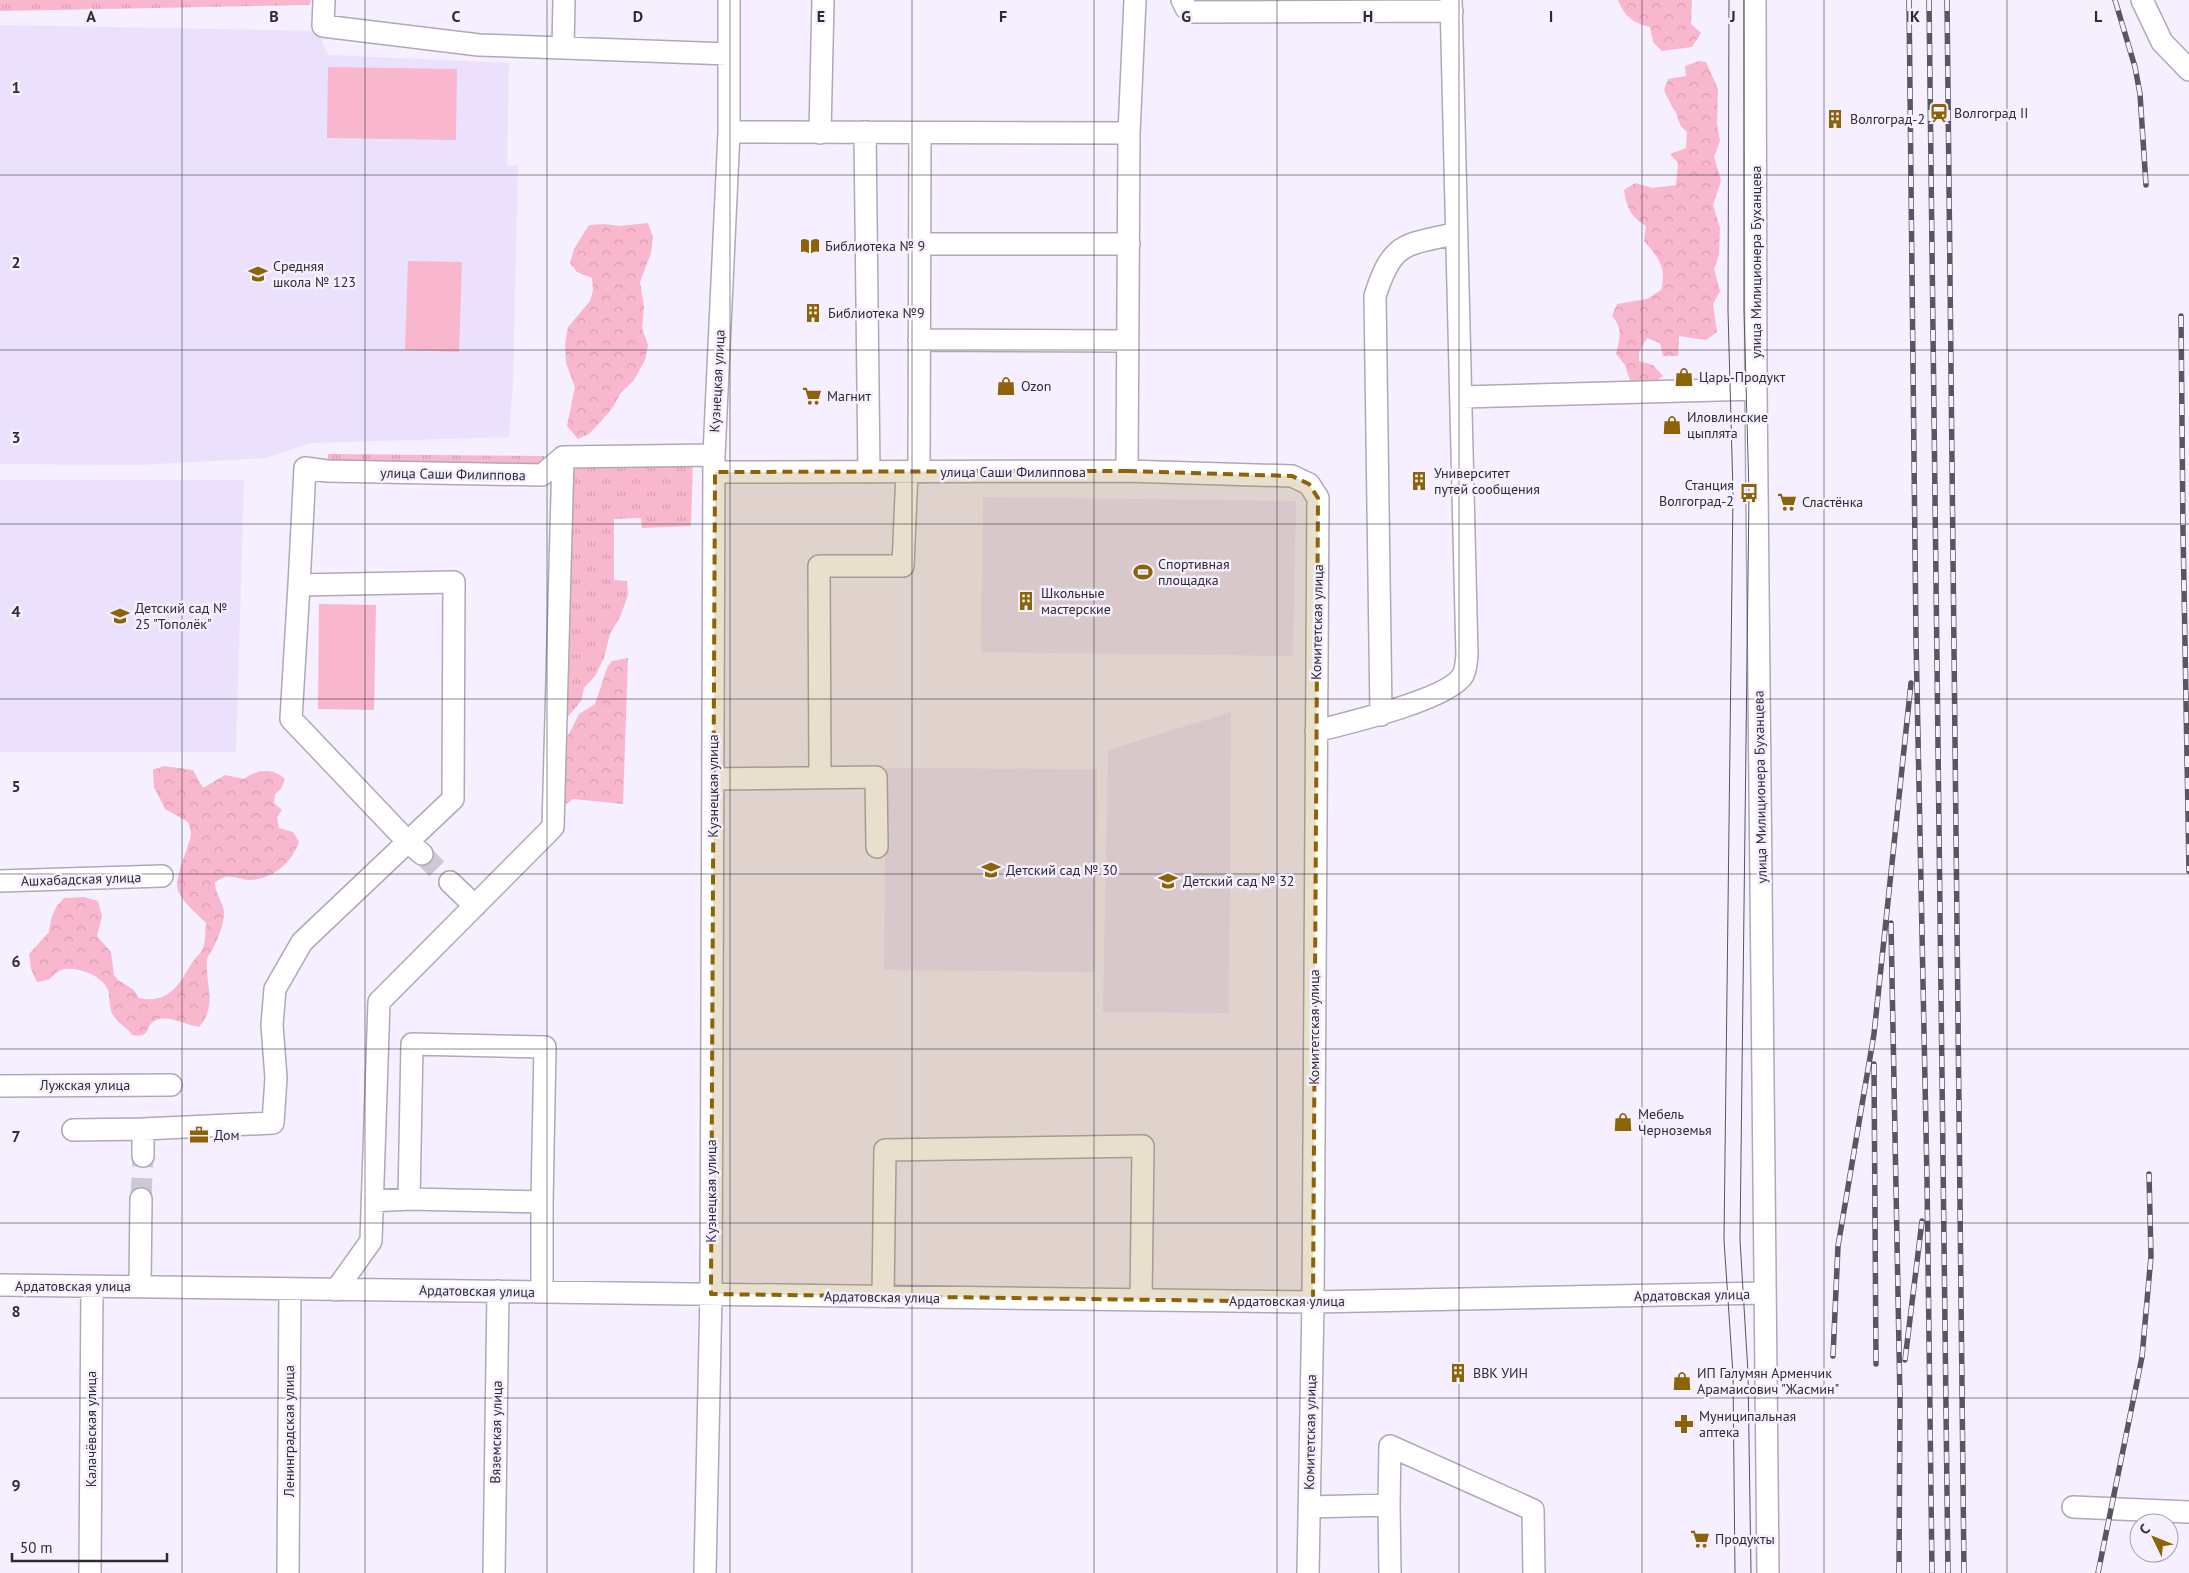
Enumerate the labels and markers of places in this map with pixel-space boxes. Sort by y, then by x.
station icon: Волгоград II [1928,102,1950,124]
place label: Волгоград II [1954,104,2028,122]
building icon: Волгоград-2 [1824,108,1846,130]
place label: Волгоград-2 [1850,110,1925,128]
library icon: Библиотека № 9 [799,235,821,257]
place label: Библиотека № 9 [825,237,925,255]
place label: Средняя школа № 123 [273,257,356,291]
school or university icon: Средняя школа № 123 [247,263,269,285]
building icon: Библиотека №9 [802,302,824,324]
place label: Библиотека №9 [828,304,925,322]
shop icon: Царь-Продукт [1673,366,1695,388]
place label: Царь-Продукт [1699,368,1786,386]
shop icon: Ozon [995,375,1017,397]
place label: Ozon [1021,377,1051,395]
supermarket icon: Магнит [801,385,823,407]
place label: Магнит [827,387,871,405]
place label: Иловлинские цыплята [1687,408,1768,442]
shop icon: Иловлинские цыплята [1661,414,1683,436]
place label: Университет путей сообщения [1434,464,1540,498]
building icon: Университет путей сообщения [1408,470,1430,492]
place label: Станция Волгоград-2 [1659,476,1734,510]
bus stop icon: Станция Волгоград-2 [1738,482,1760,504]
supermarket icon: Сластёнка [1776,491,1798,513]
place label: Сластёнка [1802,493,1863,511]
place label: Спортивная площадка [1158,555,1230,589]
sports icon: Спортивная площадка [1132,561,1154,583]
place label: Школьные мастерские [1041,584,1111,618]
building icon: Школьные мастерские [1015,590,1037,612]
place label: Детский сад № 25 "Тополёк" [135,599,227,633]
school or university icon: Детский сад № 25 "Тополёк" [109,605,131,627]
school or university icon: Детский сад № 30 [980,859,1002,881]
place label: Детский сад № 30 [1006,861,1118,879]
school or university icon: Детский сад № 32 [1157,870,1179,892]
place label: Детский сад № 32 [1183,872,1294,890]
place label: Мебель Черноземья [1638,1105,1712,1139]
shop icon: Мебель Черноземья [1612,1111,1634,1133]
office icon: Дом [188,1124,210,1146]
place label: Дом [214,1126,240,1144]
building icon: ВВК УИН [1447,1362,1469,1384]
place label: ВВК УИН [1473,1364,1528,1382]
place label: ИП Галумян Арменчик Арамаисович "Жасмин" [1697,1364,1839,1398]
shop icon: ИП Галумян Арменчик Арамаисович "Жасмин" [1671,1370,1693,1392]
place label: Муниципальная аптека [1699,1407,1796,1441]
pharmacy icon: Муниципальная аптека [1673,1413,1695,1435]
supermarket icon: Продукты [1689,1528,1711,1550]
place label: Продукты [1715,1530,1775,1548]

